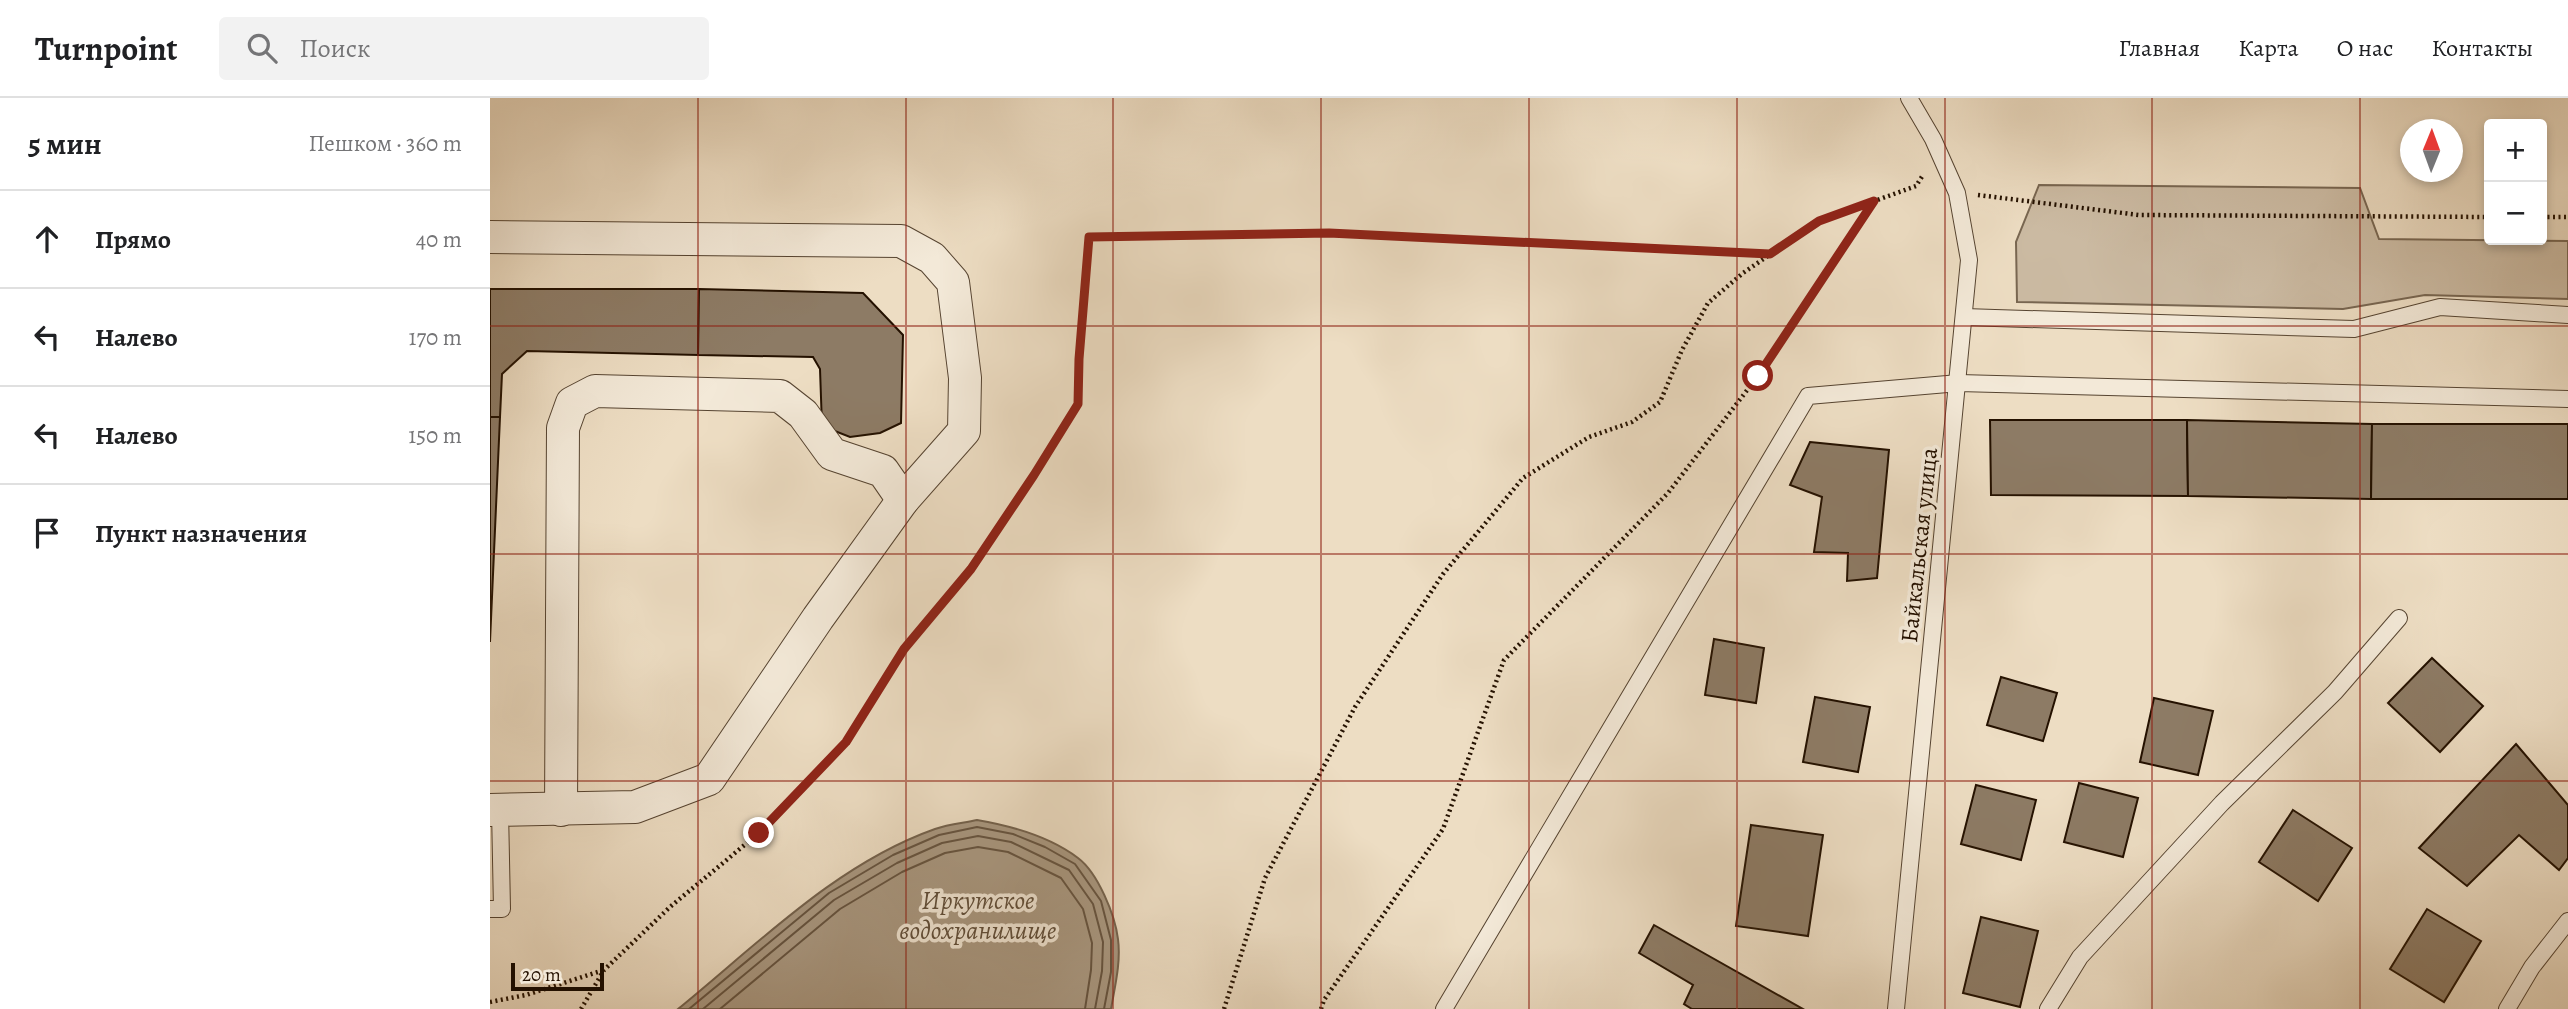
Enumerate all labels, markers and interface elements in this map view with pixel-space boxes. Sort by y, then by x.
search box [219,17,709,80]
text: Turnpoint [35,26,177,71]
icon: search [243,29,281,67]
text: Поиск [299,31,371,66]
text: Главная [2119,32,2200,64]
text: Карта [2238,32,2299,64]
text: О нас [2337,32,2393,64]
text: Контакты [2431,32,2533,64]
north arrow [2400,119,2463,182]
map controls [2484,119,2547,245]
button: + [2484,119,2547,182]
text: 5 мин [28,124,102,164]
text: Пешком · 360 m [308,128,462,159]
button: − [2484,182,2547,245]
icon: ahead [28,220,66,258]
text: Прямо [95,222,171,257]
text: 40 m [416,224,462,255]
icon: left [28,318,66,356]
text: Налево [95,320,178,355]
text: 170 m [409,322,462,353]
route start [1742,360,1773,391]
icon: left [28,416,66,454]
text: Налево [95,418,178,453]
text: 150 m [408,420,462,451]
street label: Байкальская улица [1893,446,1945,644]
icon: arrive [28,514,66,552]
text: Пункт назначения [95,516,307,551]
route end [743,817,774,848]
water label: Иркутское водохранилище [899,883,1057,948]
scale bar [511,960,604,992]
text: 20 m [522,962,561,988]

